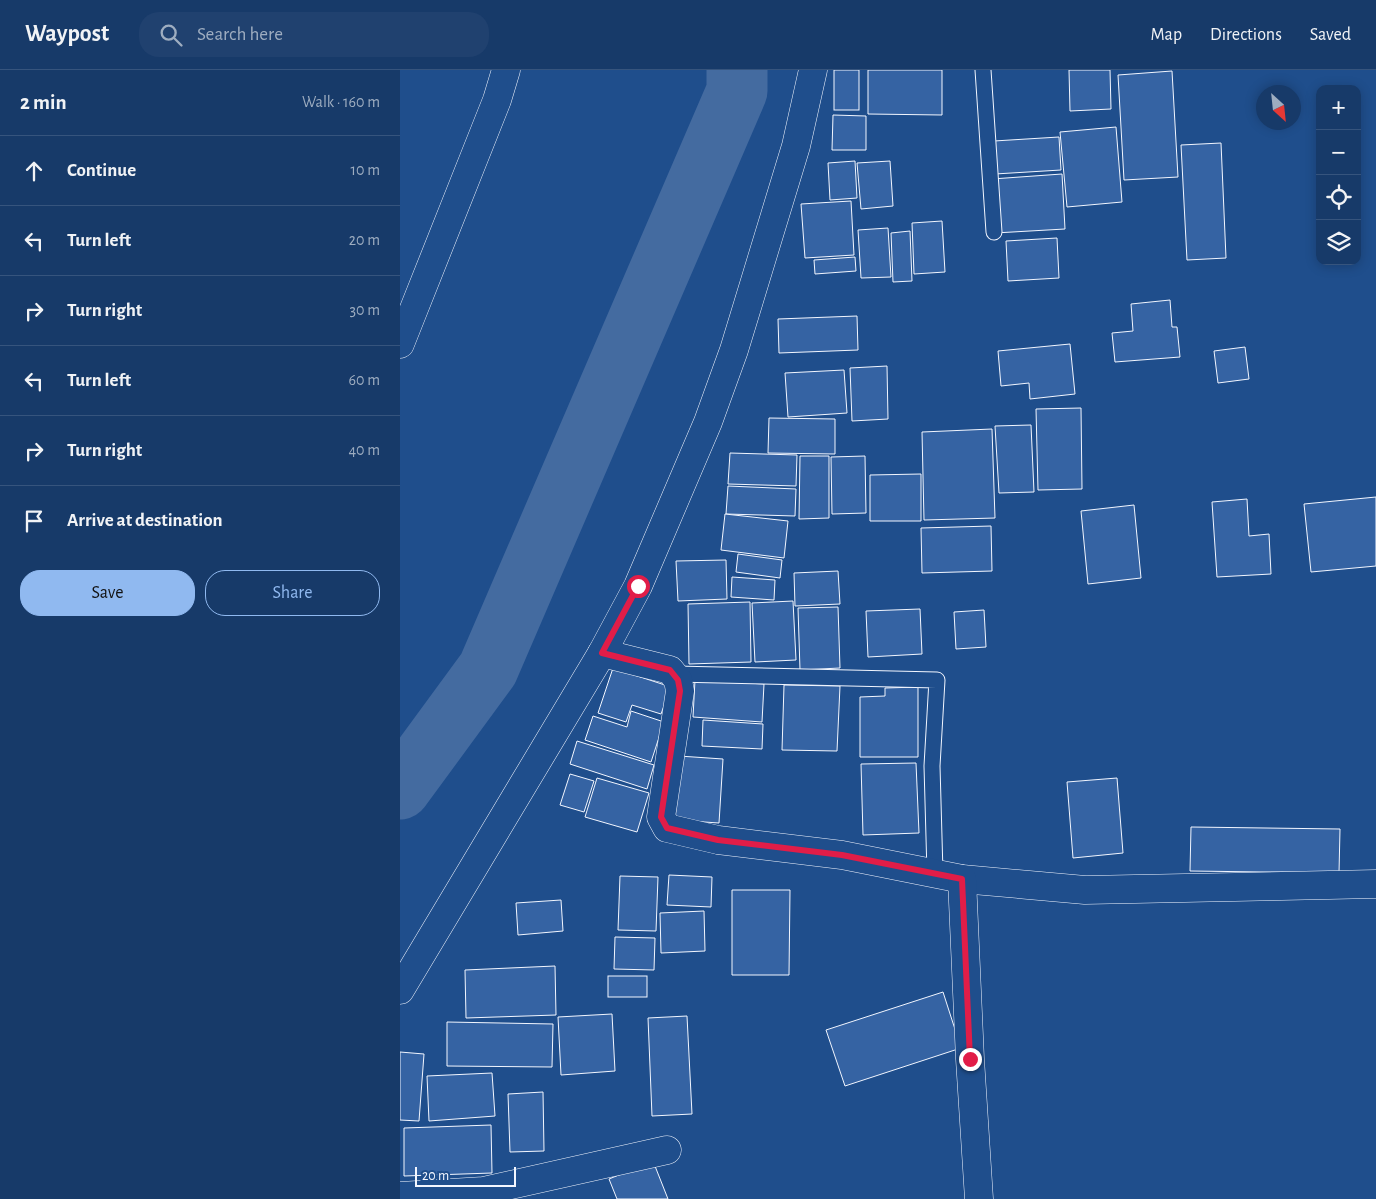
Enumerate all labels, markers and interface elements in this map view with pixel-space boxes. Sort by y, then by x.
search box [139,12,489,57]
icon: search [157,21,185,49]
text: Waypost [25,22,109,46]
text: Search here [197,25,283,44]
text: Map [1151,26,1182,44]
text: Directions [1210,26,1282,44]
text: Saved [1310,26,1351,44]
north arrow [1256,85,1301,130]
map controls [1316,85,1361,265]
button: + [1316,85,1361,130]
text: 2 min [20,92,67,113]
text: Walk · 160 m [302,94,380,110]
button: − [1316,130,1361,175]
icon: ahead [20,157,48,185]
text: Continue [67,161,136,180]
text: 10 m [351,162,380,178]
button: locate [1316,175,1361,220]
button: layers [1316,220,1361,265]
icon: left [20,227,48,255]
text: Turn left [67,231,131,250]
text: 20 m [349,232,380,248]
icon: right [20,297,48,325]
text: Turn right [67,301,142,320]
text: 30 m [350,302,380,318]
icon: left [20,367,48,395]
text: Turn left [67,371,131,390]
text: 60 m [349,372,380,388]
icon: right [20,437,48,465]
text: Turn right [67,441,142,460]
text: 40 m [348,442,380,458]
icon: arrive [20,507,48,535]
text: Arrive at destination [67,511,223,530]
button: Save [20,570,195,616]
button: Share [205,570,380,616]
route start [627,575,650,598]
route end [959,1048,982,1071]
scale bar [415,1164,516,1187]
text: 20 m [422,1169,449,1183]

